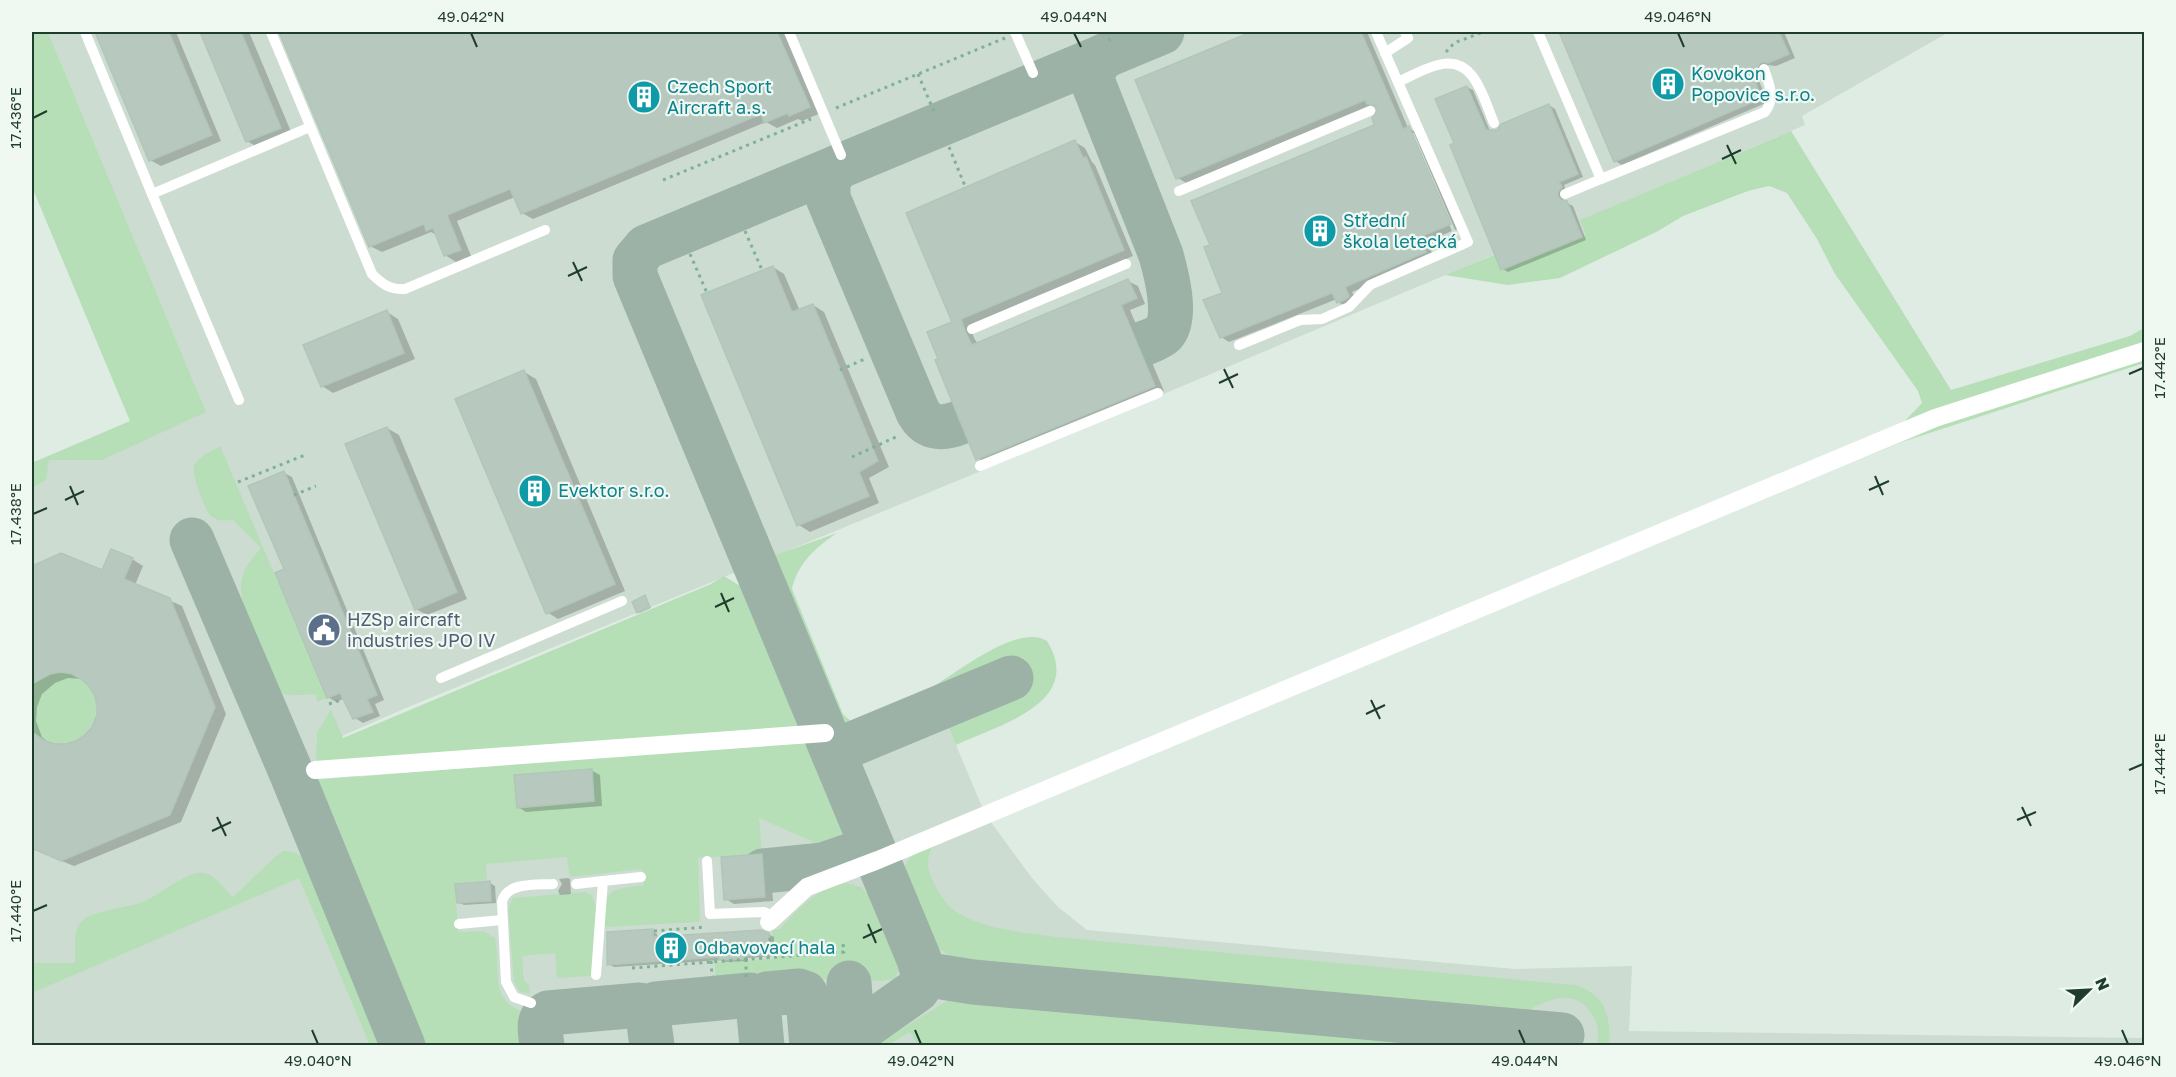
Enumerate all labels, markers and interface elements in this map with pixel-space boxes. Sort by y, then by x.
text: 49.042°N [437,7,505,25]
text: 49.044°N [1041,7,1107,25]
text: 49.046°N [1644,7,1712,25]
place label: Kovokon Popovice s.r.o. [1691,62,1815,105]
building icon: Kovokon Popovice s.r.o. [1650,66,1686,102]
place label: Czech Sport Aircraft a.s. [667,75,772,118]
building icon: Czech Sport Aircraft a.s. [626,79,662,115]
text: 17.436°E [6,87,24,149]
place label: Střední škola letecká [1343,209,1457,252]
building icon: Střední škola letecká [1302,213,1338,249]
text: 17.442°E [2150,337,2168,399]
building icon: Evektor s.r.o. [517,473,553,509]
place label: Evektor s.r.o. [558,479,670,501]
text: 17.438°E [6,483,24,545]
place label: HZSp aircraft industries JPO IV [347,608,495,651]
public building icon: HZSp aircraft industries JPO IV [306,612,342,648]
text: 17.444°E [2150,733,2168,795]
text: 17.440°E [6,880,24,942]
building icon: Odbavovací hala [653,930,689,966]
place label: Odbavovací hala [694,936,835,958]
north arrow [2059,960,2119,1020]
text: N [2091,974,2114,994]
text: 49.040°N [284,1051,352,1069]
text: 49.042°N [887,1051,955,1069]
text: 49.044°N [1492,1051,1558,1069]
text: 49.046°N [2094,1051,2162,1069]

